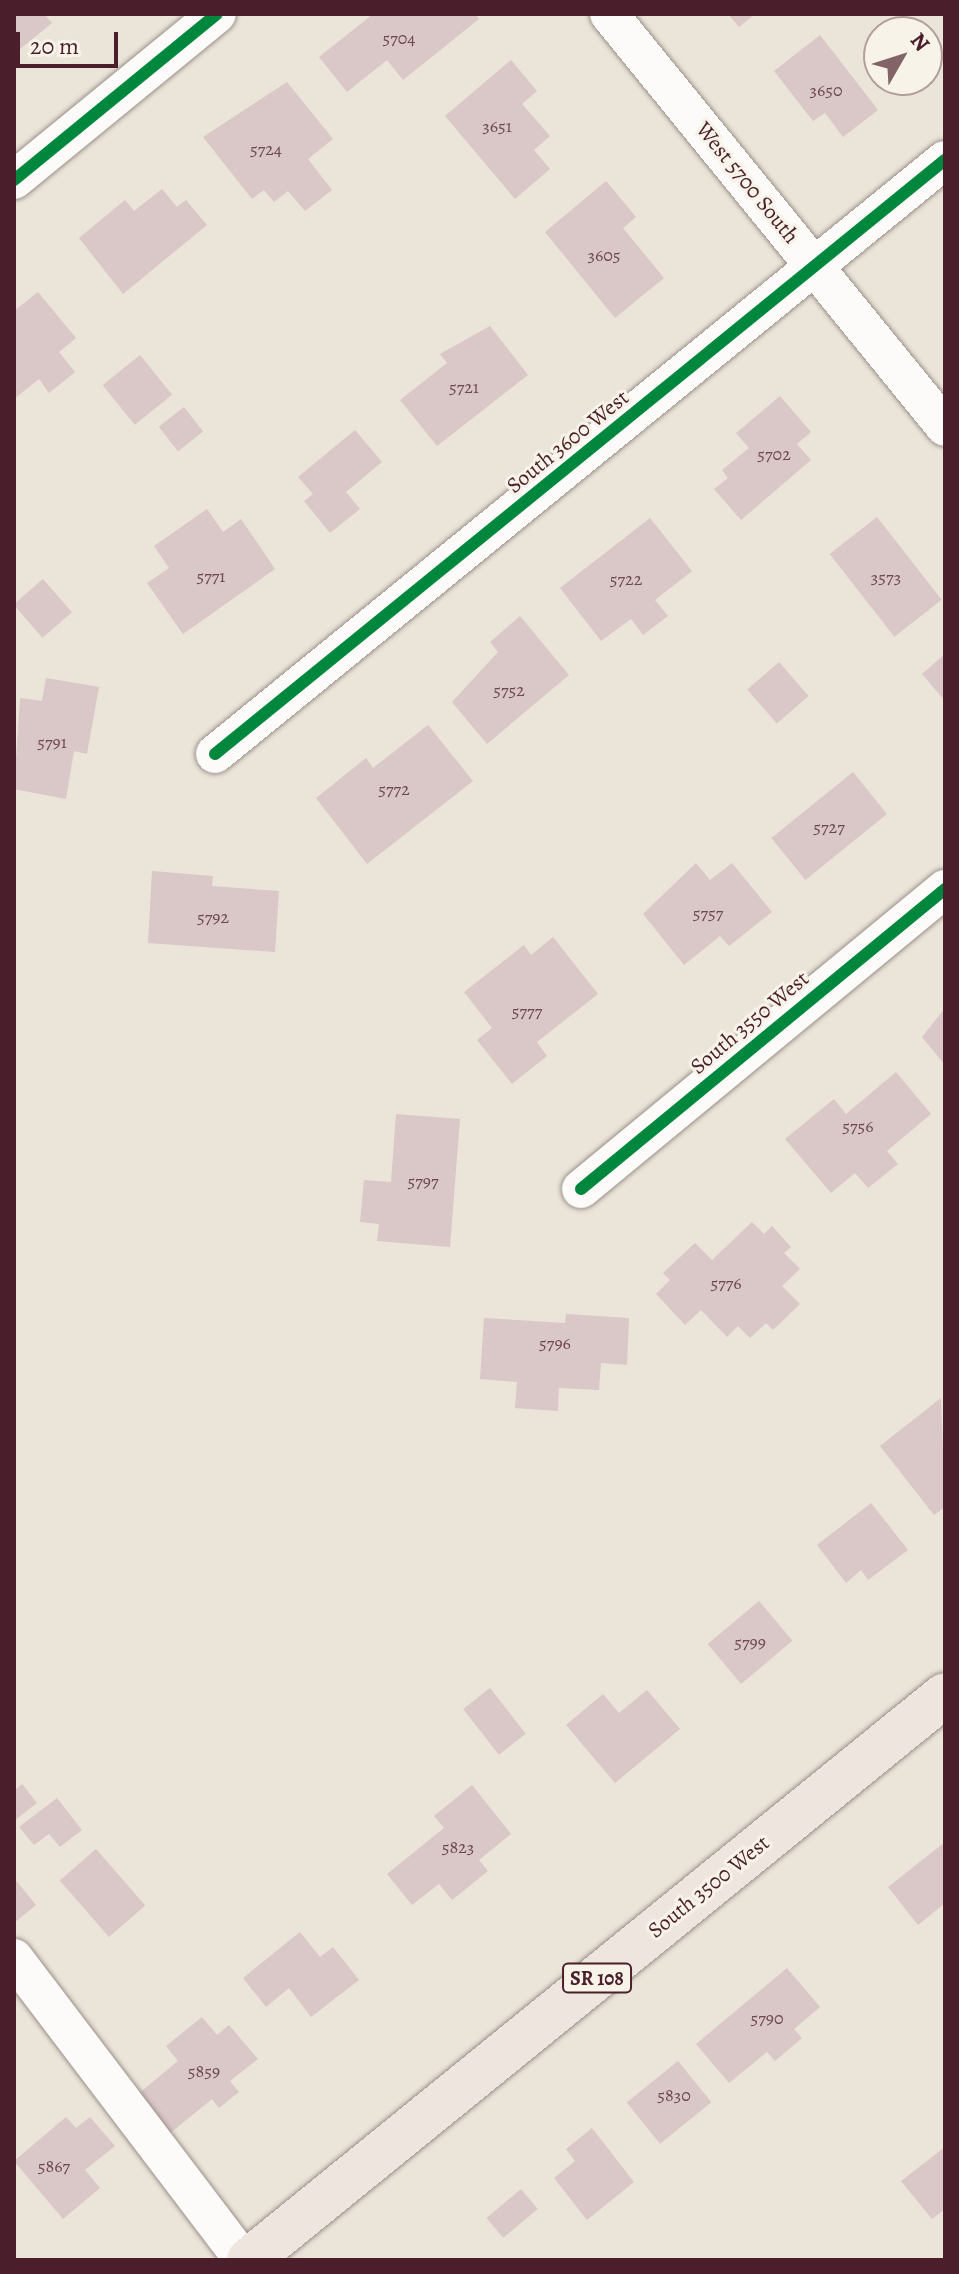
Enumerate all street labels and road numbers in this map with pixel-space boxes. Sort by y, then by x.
street label: West 5700 South [690,117,804,249]
street label: South 3600 West [502,385,634,499]
street label: South 3550 West [685,966,815,1080]
street label: South 3500 West [643,1830,775,1944]
road number: SR 108 [561,1962,633,1994]

